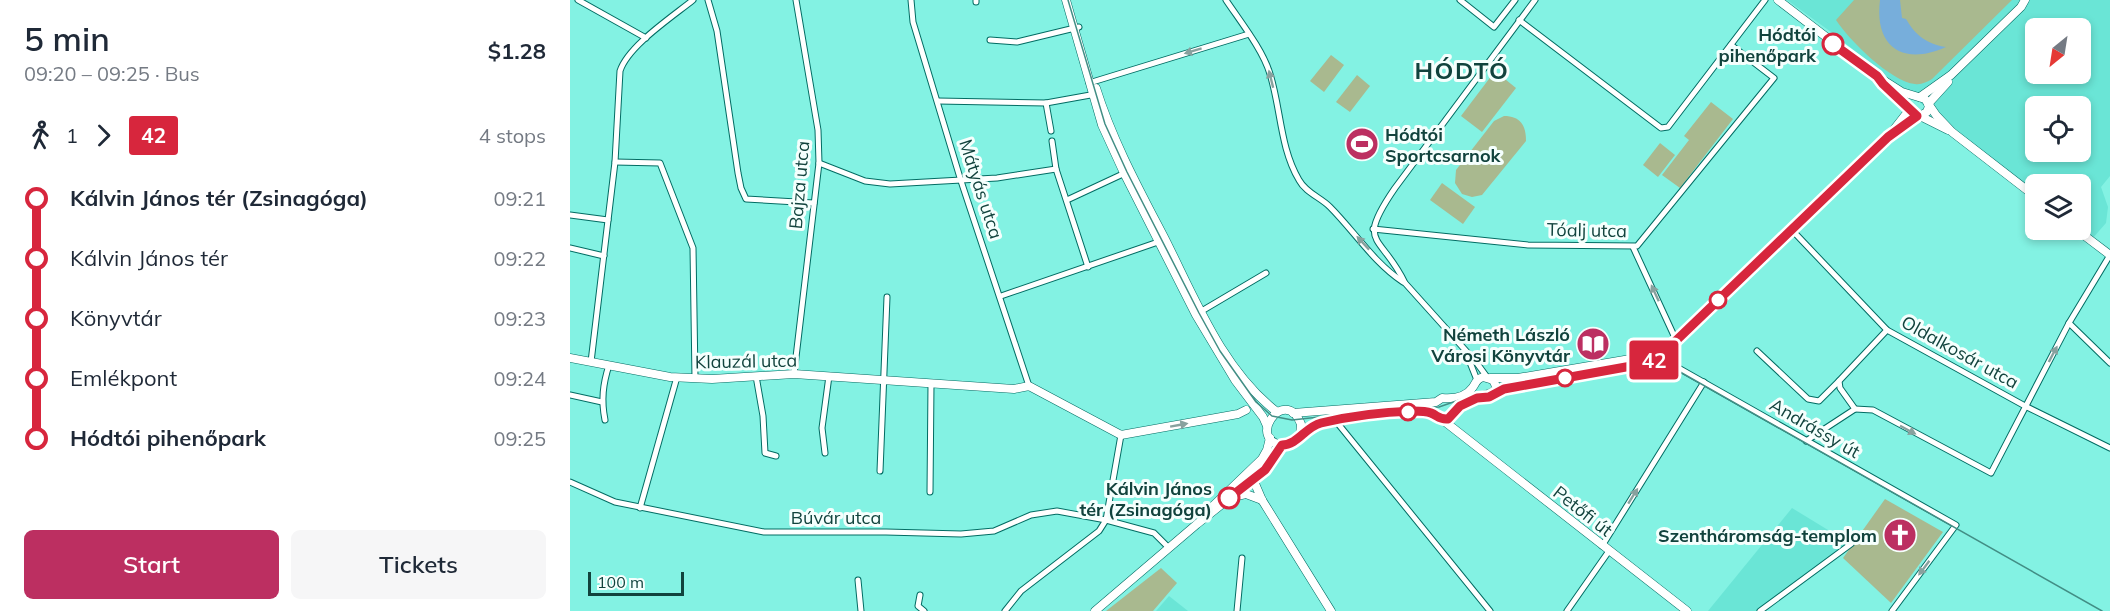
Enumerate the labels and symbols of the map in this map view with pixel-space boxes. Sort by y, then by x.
north arrow [2025,18,2091,84]
place label: Hódtói pihenőpark [1719,23,1817,67]
marker: Hódtói pihenőpark [1822,33,1844,55]
one-way arrow [1184,47,1202,56]
district label: HÓDTÓ [1415,55,1509,85]
one-way arrow [1265,70,1275,89]
place label: Hódtói Sportcsarnok [1385,123,1502,167]
sports icon: Hódtói Sportcsarnok [1344,126,1380,162]
street label: Mátyás utca [954,137,1008,241]
street label: Bajza utca [784,140,814,230]
street label: Tóalj utca [1547,218,1627,242]
one-way arrow [1356,236,1370,250]
one-way arrow [1650,285,1659,302]
unlabelled marker [1709,291,1727,309]
street label: Oldalkosár utca [1897,310,2023,394]
place label: Németh László Városi Könyvtár [1430,323,1571,367]
library icon: Németh László Városi Könyvtár [1575,326,1611,362]
line badge: 42 [1627,340,1681,380]
one-way arrow [2048,345,2058,362]
street label: Klauzál utca [695,349,797,373]
unlabelled marker [1556,369,1574,387]
street label: Andrássy út [1766,393,1864,463]
unlabelled marker [1399,403,1417,421]
one-way arrow [1170,420,1189,429]
one-way arrow [1900,425,1917,435]
place label: Kálvin János tér (Zsinagóga) [1080,477,1212,521]
street label: Petőfi út [1549,481,1617,541]
marker: Kálvin János tér (Zsinagóga) [1218,487,1240,509]
one-way arrow [1628,488,1639,504]
street label: Búvár utca [791,506,881,529]
church icon: Szentháromság-templom [1882,517,1918,553]
place label: Szentháromság-templom [1658,524,1877,547]
one-way arrow [1918,560,1930,576]
scale bar [588,569,684,596]

